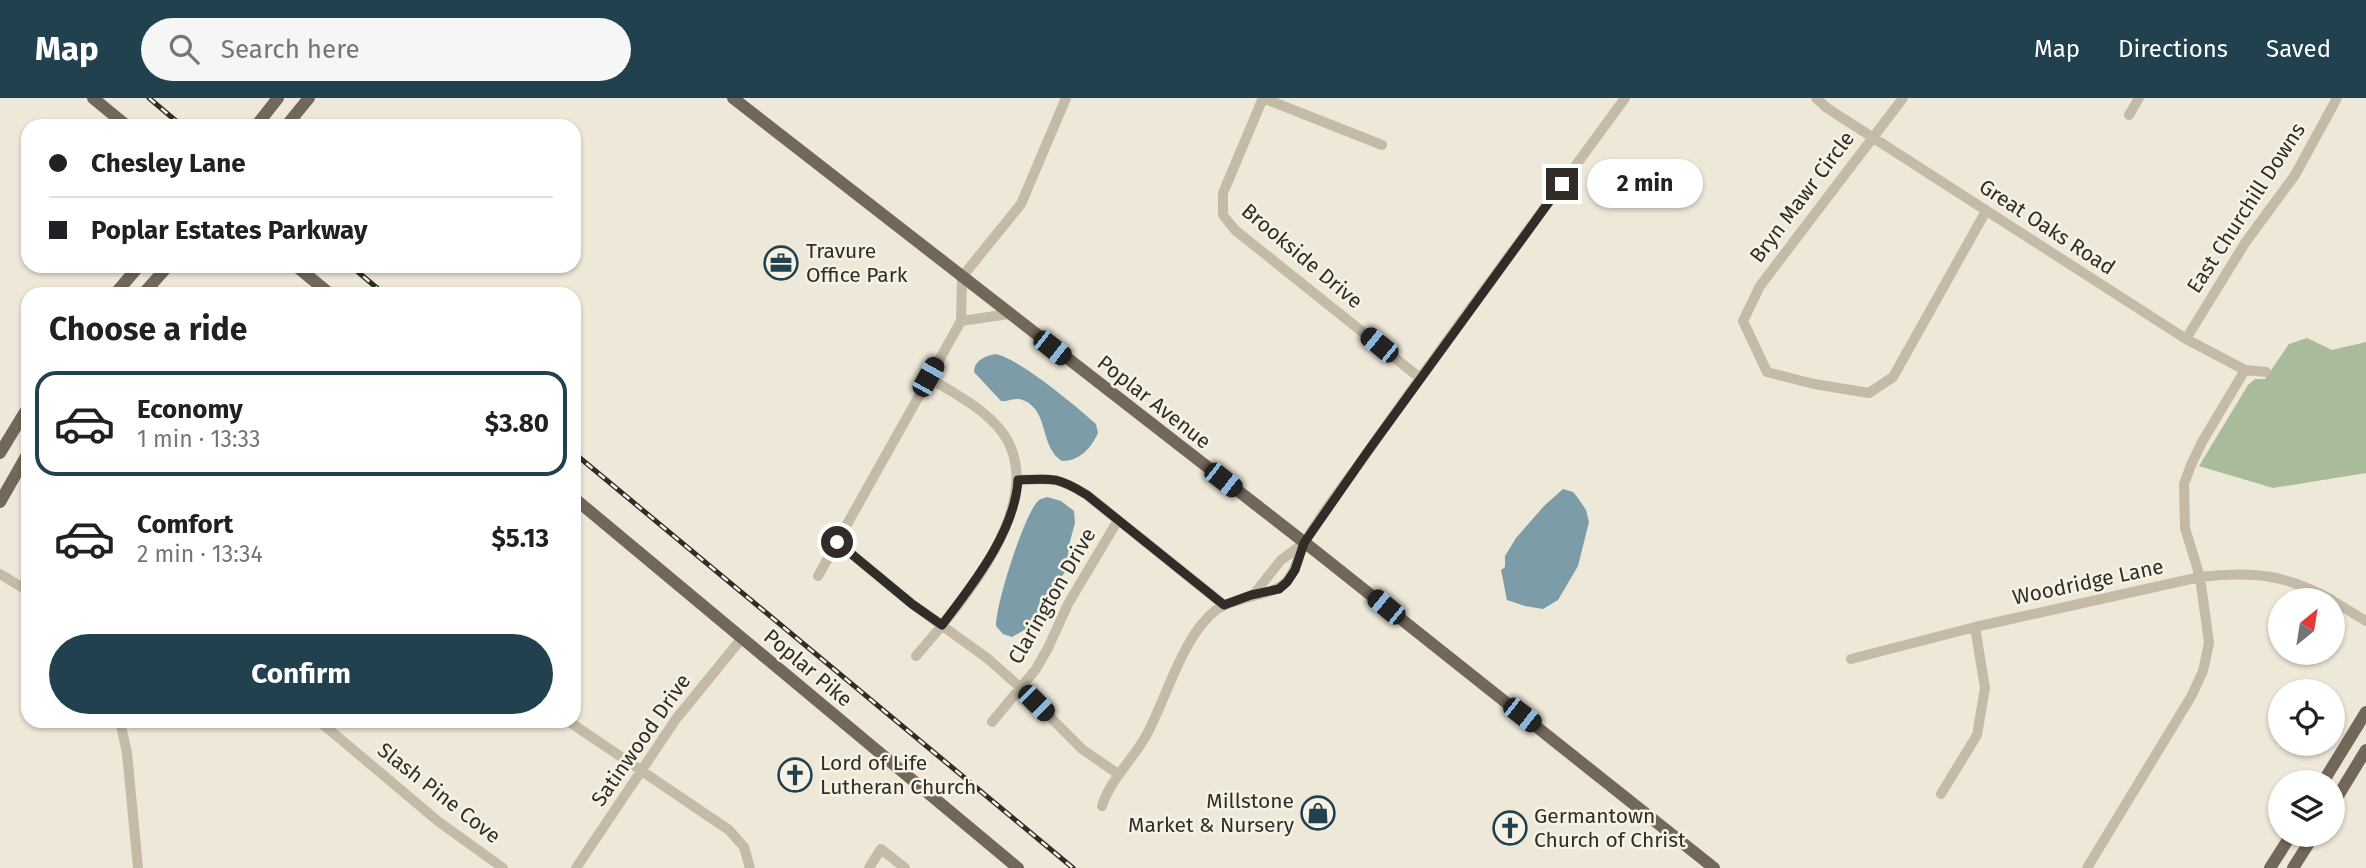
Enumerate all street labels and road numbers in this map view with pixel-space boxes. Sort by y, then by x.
street label: East Churchill Downs [2181,118,2311,298]
street label: Bryn Mawr Circle [1744,126,1860,268]
street label: Great Oaks Road [1974,173,2120,281]
street label: Brookside Drive [1236,198,1368,314]
street label: Poplar Avenue [1092,350,1216,454]
street label: Clarington Drive [1003,523,1101,669]
street label: Woodridge Lane [2010,553,2166,611]
street label: Poplar Pike [758,623,858,713]
street label: Satinwood Drive [586,669,696,811]
street label: Slash Pine Cove [372,737,506,849]

